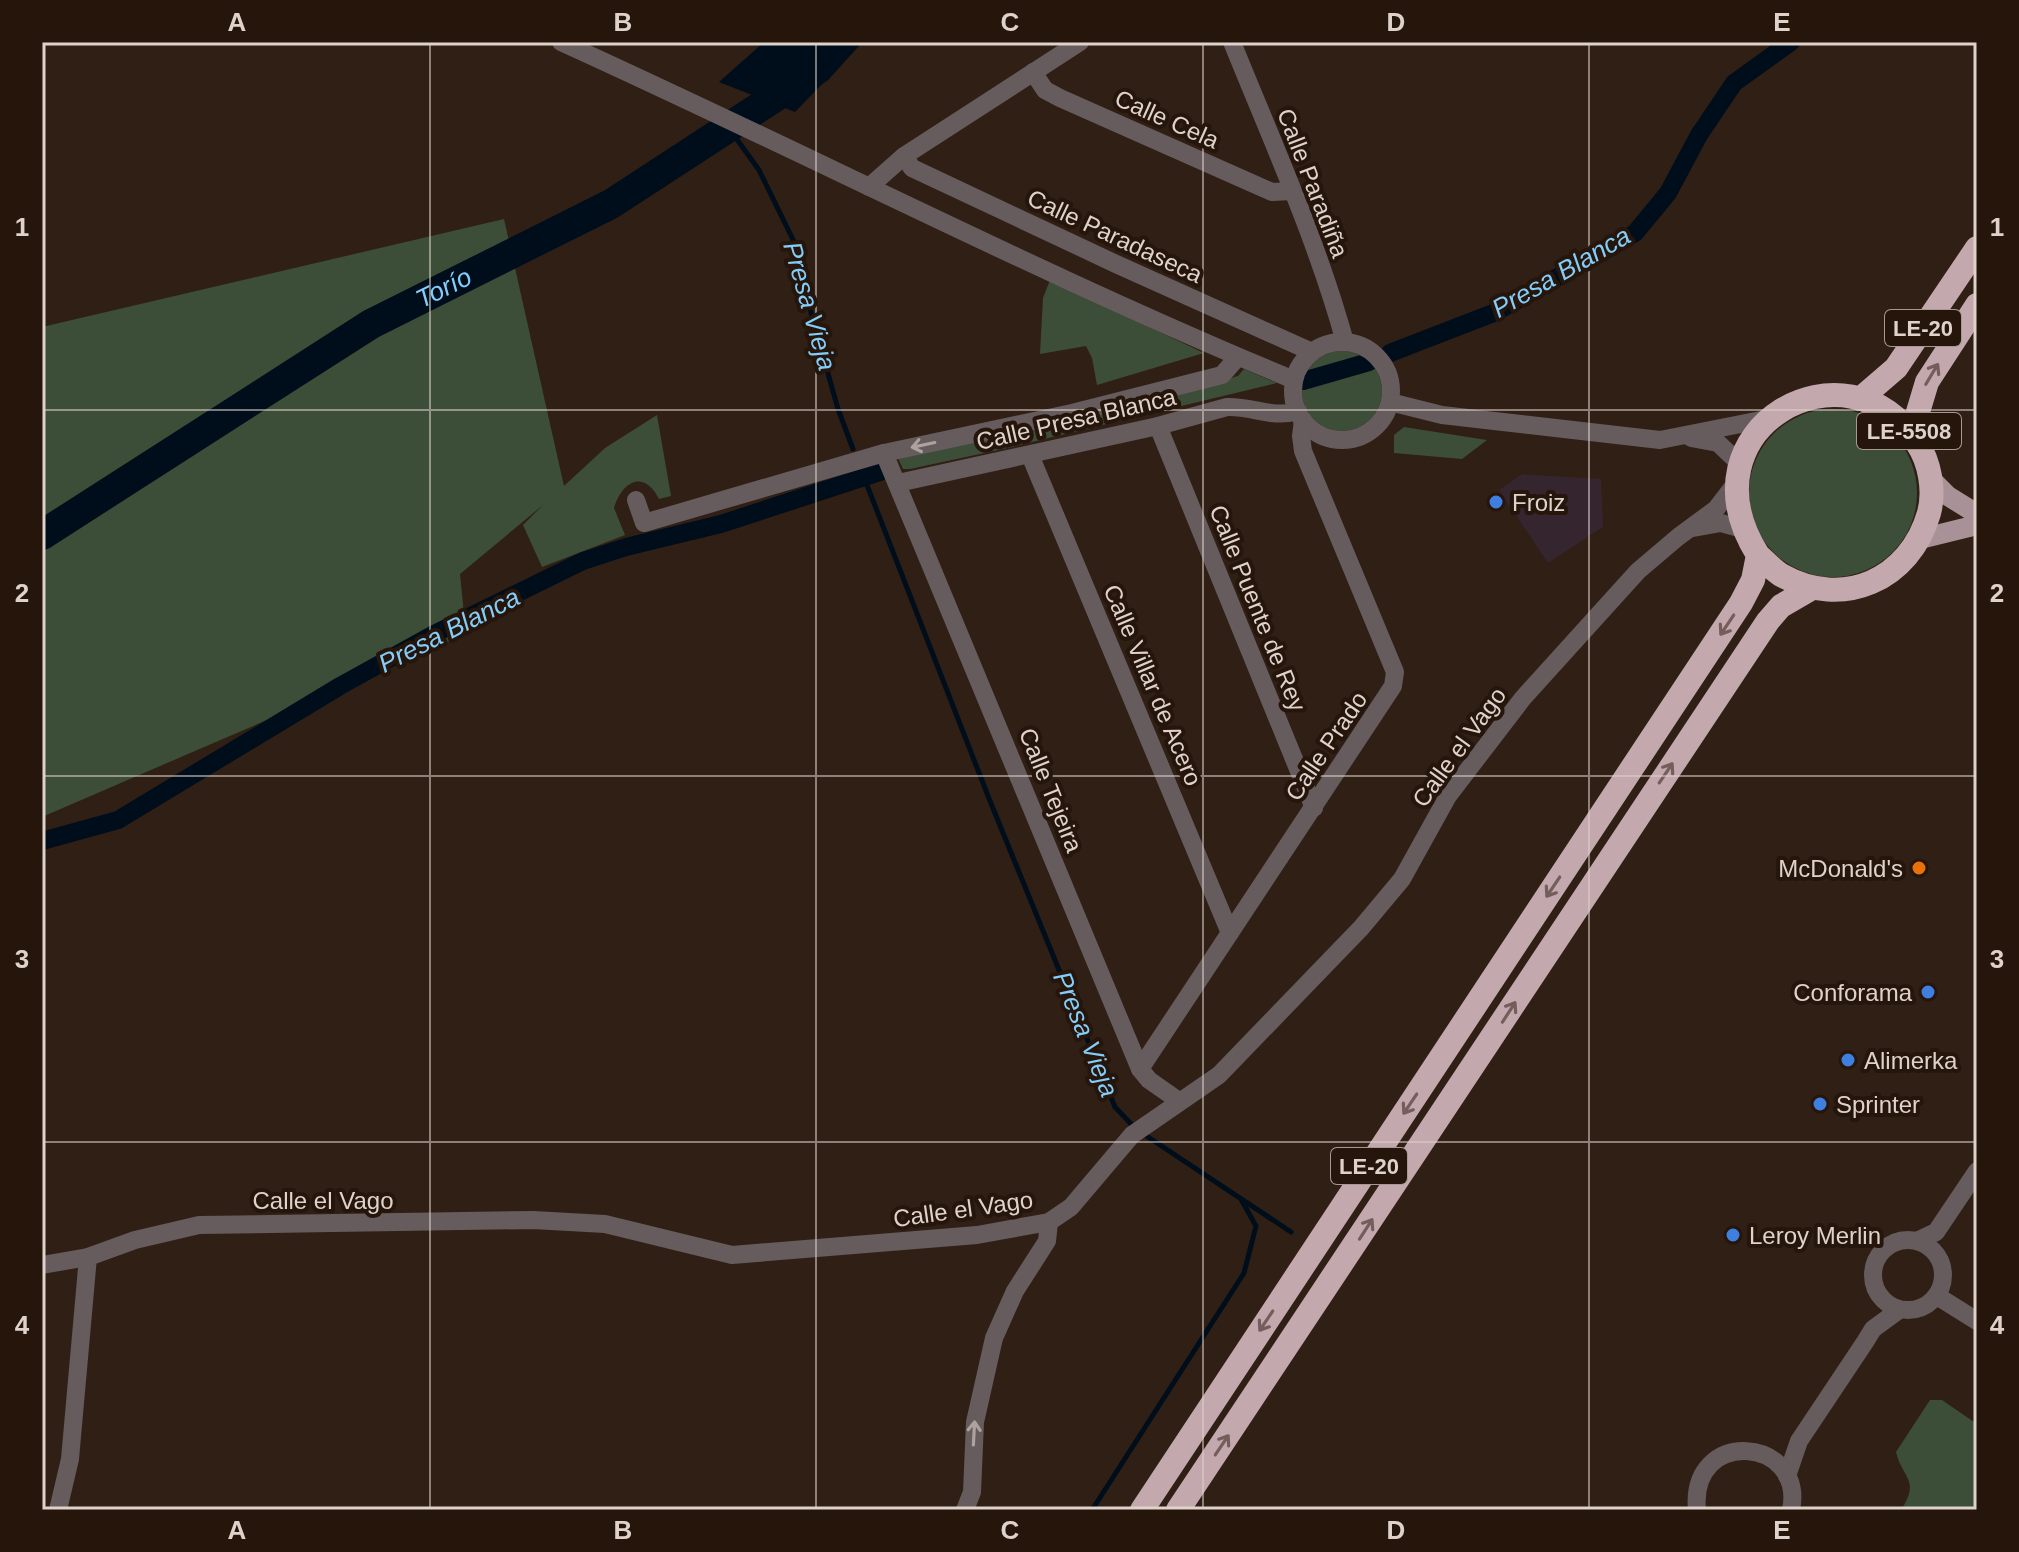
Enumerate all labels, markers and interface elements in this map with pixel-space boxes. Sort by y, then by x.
text: A [228,7,247,37]
text: B [614,7,632,37]
text: C [1001,7,1020,37]
text: D [1387,7,1405,37]
text: E [1773,7,1791,37]
street label: Calle Cela [1111,84,1224,154]
street label: Calle Paradiña [1272,105,1354,262]
street label: Calle Paradaseca [1023,184,1207,289]
text: 1 [15,212,29,242]
text: 1 [1990,212,2004,242]
water label: Presa Blanca [1487,220,1635,324]
water label: Presa Vieja [777,238,843,374]
water label: Torío [411,261,476,314]
road number: LE-20 [1885,310,1961,346]
one-way arrow [1925,363,1941,386]
street label: Calle Presa Blanca [974,383,1179,455]
road number: LE-5508 [1857,413,1961,449]
one-way arrow [911,438,936,453]
place label: Froiz [1512,489,1565,516]
marker: Froiz [1487,493,1505,511]
street label: Calle Puente de Rey [1204,501,1312,715]
text: 2 [15,578,29,608]
text: 2 [1990,578,2004,608]
street label: Calle Villar de Acero [1098,580,1208,790]
water label: Presa Blanca [373,582,525,678]
one-way arrow [1718,613,1734,636]
street label: Calle el Vago [1407,682,1511,812]
street label: Calle Prado [1280,686,1372,806]
street label: Calle Tejeira [1014,724,1088,857]
one-way arrow [1658,763,1674,785]
place label: McDonald's [1778,855,1903,882]
marker: McDonald's [1910,859,1928,877]
one-way arrow [1545,876,1561,898]
text: 3 [15,944,29,974]
text: 3 [1990,944,2004,974]
water label: Presa Vieja [1047,967,1125,1101]
place label: Conforama [1793,979,1913,1006]
marker: Conforama [1919,983,1937,1001]
one-way arrow [1500,1001,1517,1023]
place label: Alimerka [1864,1047,1958,1074]
marker: Alimerka [1839,1051,1857,1069]
place label: Sprinter [1836,1091,1920,1118]
one-way arrow [1401,1092,1417,1115]
marker: Sprinter [1811,1095,1829,1113]
road number: LE-20 [1331,1148,1407,1184]
street label: Calle el Vago [891,1186,1035,1232]
street label: Calle el Vago [253,1187,393,1214]
one-way arrow [1357,1218,1374,1240]
place label: Leroy Merlin [1749,1222,1881,1249]
marker: Leroy Merlin [1724,1226,1742,1244]
one-way arrow [1258,1309,1274,1331]
text: 4 [15,1310,30,1340]
text: 4 [1990,1310,2005,1340]
one-way arrow [967,1420,982,1447]
one-way arrow [1214,1435,1230,1457]
text: A [228,1515,247,1545]
text: B [614,1515,632,1545]
text: C [1001,1515,1020,1545]
text: D [1387,1515,1405,1545]
text: E [1773,1515,1791,1545]

